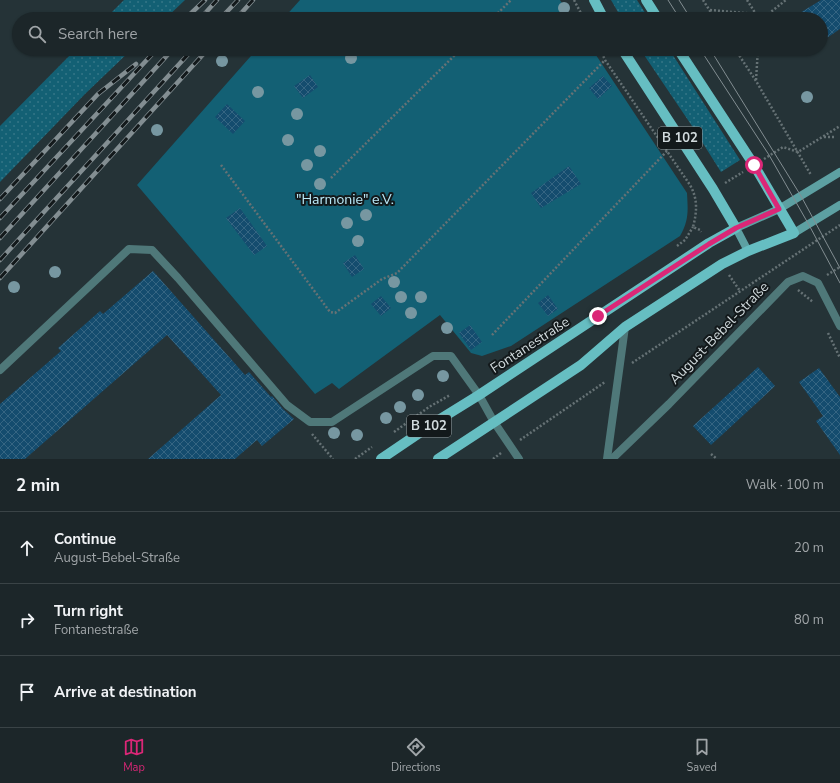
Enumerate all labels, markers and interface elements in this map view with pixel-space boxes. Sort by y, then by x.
search box [12,12,828,56]
icon: search [26,23,48,45]
text: Search here [58,24,138,44]
road number: B 102 [658,127,702,149]
route start [745,156,763,174]
park label: "Harmonie" e.V. [296,190,394,209]
street label: August-Bebel-Straße [665,278,773,388]
route end [589,307,607,325]
street label: Fontanestraße [487,312,573,378]
road number: B 102 [407,415,451,437]
text: 2 min [16,474,60,497]
text: Walk · 100 m [746,476,824,494]
text: Continue [54,529,116,549]
icon: ahead [16,537,38,559]
text: 20 m [794,539,824,557]
text: August-Bebel-Straße [54,549,180,567]
text: Turn right [54,601,123,621]
icon: right [16,609,38,631]
text: 80 m [794,611,824,629]
text: Fontanestraße [54,621,138,639]
icon: arrive [16,681,38,703]
text: Arrive at destination [54,682,197,702]
tab: Map [123,736,145,775]
tab: Directions [391,736,441,775]
tab: Saved [687,736,717,775]

